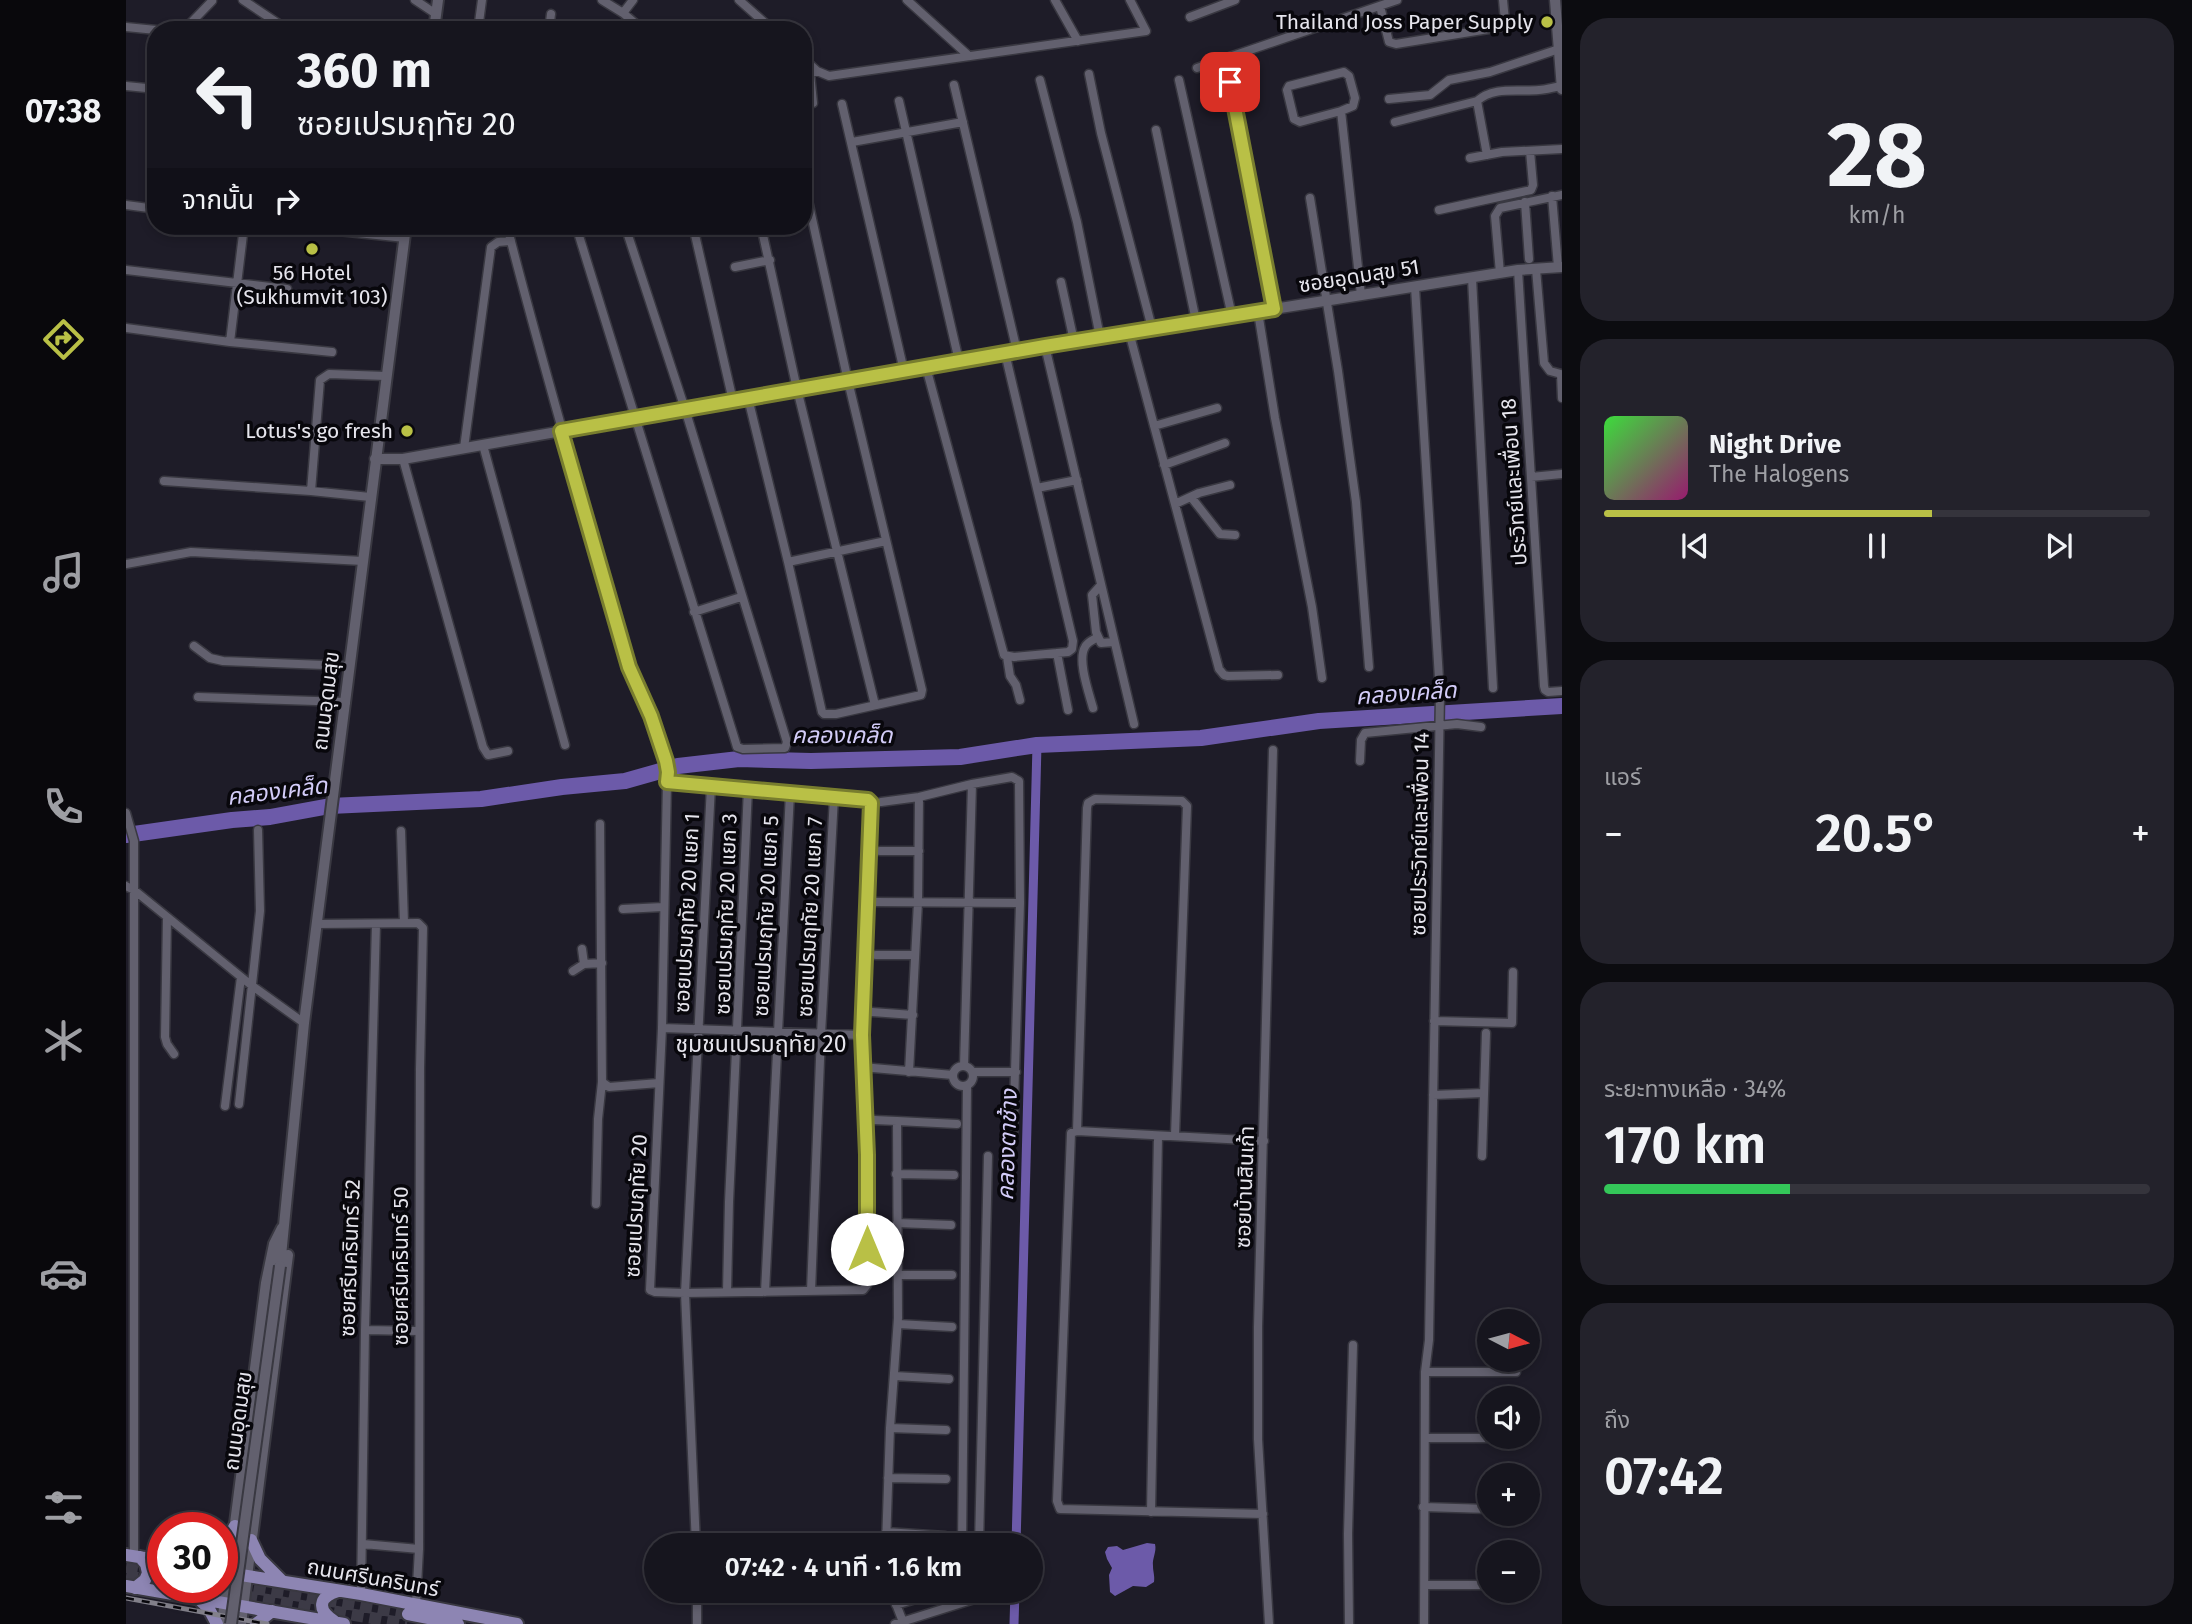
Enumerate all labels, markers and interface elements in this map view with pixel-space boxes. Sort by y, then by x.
place label: Thailand Joss Paper Supply [1276,9,1534,35]
marker: Thailand Joss Paper Supply [1539,14,1555,30]
text: 360 m [297,41,432,100]
icon: left [182,49,273,140]
pin [1200,52,1260,112]
icon: arrive [1211,63,1249,101]
text: 07:38 [25,92,101,130]
text: 28 [1827,101,1927,210]
text: ซอยเปรมฤทัย 20 [297,105,516,143]
icon: right [268,182,306,220]
text: จากนั้น [182,185,254,216]
text: km/h [1849,201,1905,229]
marker: 56 Hotel (Sukhumvit 103) [304,241,320,257]
street label: ซอยอุดมสุข 51 [1297,254,1421,298]
place label: 56 Hotel (Sukhumvit 103) [237,260,387,310]
icon: directions [39,315,88,364]
street label: ประวิทย์และเพื่อน 18 [1493,397,1533,567]
place label: Lotus's go fresh [245,418,393,444]
marker: Lotus's go fresh [399,423,415,439]
text: Night Drive [1709,429,1841,460]
text: The Halogens [1709,460,1849,488]
icon: previous [1676,527,1714,565]
icon: pause [1858,527,1896,565]
icon: next [2040,527,2078,565]
icon: music [39,548,88,597]
street label: ถนนอุดมสุข [307,650,345,752]
water label: คลองเคล็ด [1355,675,1458,710]
water label: คลองเคล็ด [792,721,893,749]
street label: ซอยประวิทย์และเพื่อน 14 [1403,732,1435,936]
text: แอร์ [1604,763,1641,791]
water label: คลองเคล็ด [225,771,330,811]
icon: phone [39,782,88,831]
text: 20.5° [1815,802,1939,865]
text: − [1604,811,1623,857]
text: + [2131,811,2150,857]
street label: ซอยเปรมฤทัย 20 แยก 1 [669,812,705,1014]
street label: ซอยเปรมฤทัย 20 แยก 3 [709,813,743,1015]
street label: ซอยเปรมฤทัย 20 แยก 5 [748,815,784,1017]
street label: ซอยเปรมฤทัย 20 แยก 7 [792,816,828,1018]
icon: climate [39,1016,88,1065]
district label: ชุมชนเปรมฤทัย 20 [675,1030,847,1058]
text: ระยะทางเหลือ · 34% [1604,1075,1786,1103]
water label: คลองตาช้าง [991,1087,1023,1201]
text: 170 km [1604,1114,1766,1177]
street label: ซอยบ้านสินเก้า [1230,1125,1260,1249]
street label: ซอยเปรมฤทัย 20 [619,1134,653,1278]
street label: ซอยศรีนครินทร์ 52 [334,1179,366,1337]
street label: ซอยศรีนครินทร์ 50 [388,1186,414,1346]
position arrow [830,1212,904,1286]
icon: car [39,1249,88,1298]
north arrow [1477,1309,1540,1372]
map controls [1477,1309,1540,1603]
street label: ถนนอุดมสุข [218,1370,258,1472]
button: sound [1477,1386,1540,1449]
text: ถึง [1604,1406,1630,1434]
text: 07:42 [1604,1445,1724,1508]
button: + [1477,1463,1540,1526]
icon: filters [39,1483,88,1532]
speed limit sign: 30 [147,1512,238,1603]
button: − [1477,1540,1540,1603]
text: 07:42 · 4 นาที · 1.6 km [725,1552,962,1583]
street label: ถนนศรีนครินทร์ [305,1554,442,1603]

